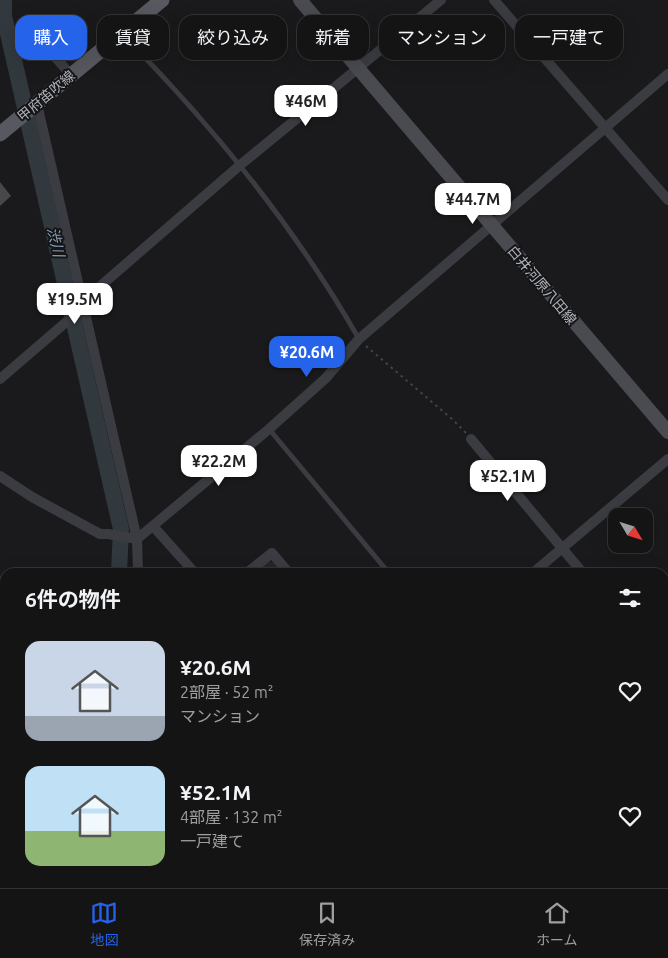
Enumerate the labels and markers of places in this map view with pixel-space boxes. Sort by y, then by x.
pin: ¥46M [276,84,336,127]
pin: ¥44.7M [432,182,514,225]
pin: ¥19.5M [34,282,116,325]
pin: ¥20.6M [266,336,348,378]
pin: ¥22.2M [178,444,260,487]
pin: ¥52.1M [467,460,549,502]

